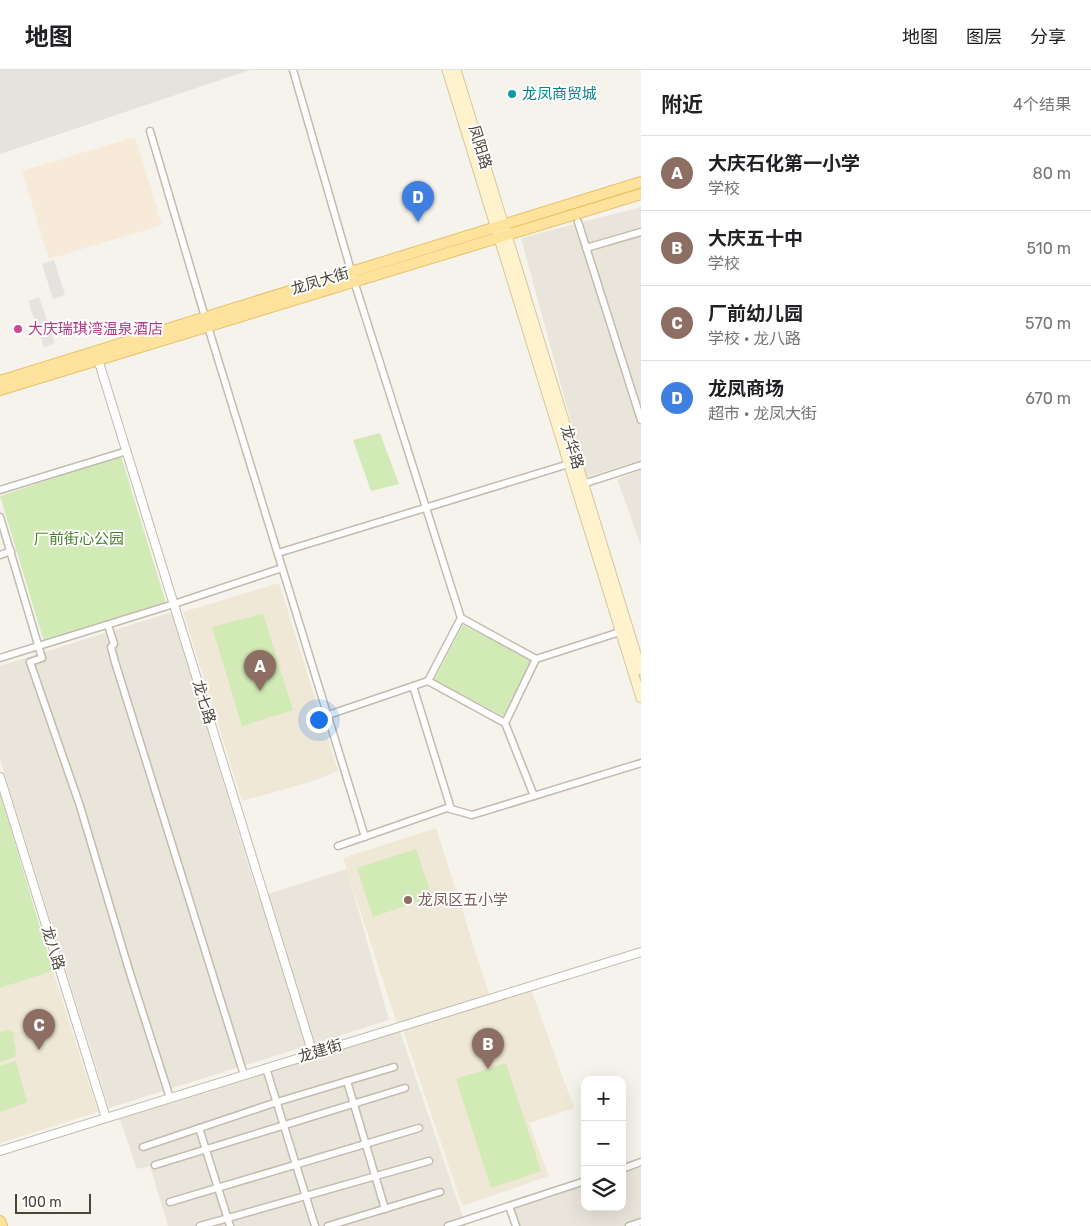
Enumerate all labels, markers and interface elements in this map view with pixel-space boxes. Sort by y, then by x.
text: 地图 [25,23,73,51]
text: 地图 [902,26,938,48]
text: 图层 [966,26,1002,48]
text: 分享 [1030,26,1066,48]
place label: 龙凤商贸城 [522,85,597,103]
marker: 龙凤商贸城 [506,88,518,100]
text: 附近 [661,92,703,117]
text: 4个结果 [1013,95,1071,114]
street label: 凤阳路 [465,123,495,171]
text: 大庆石化第一小学 [708,152,860,175]
text: A [671,164,683,183]
text: 80 m [1033,164,1071,183]
text: 学校 [708,179,740,198]
pin: D [402,181,434,222]
text: 大庆五十中 [708,227,803,250]
text: B [671,239,683,258]
text: 510 m [1027,239,1071,258]
text: 学校 [708,254,740,273]
street label: 龙凤大街 [289,264,351,298]
text: 厂前幼儿园 [708,302,803,325]
text: C [671,314,683,333]
text: 570 m [1025,314,1071,333]
place label: 大庆瑞琪湾温泉酒店 [28,320,163,338]
marker: 大庆瑞琪湾温泉酒店 [12,323,24,335]
text: 学校 · 龙八路 [708,329,801,348]
text: 龙凤商场 [708,377,784,400]
text: D [671,389,683,408]
text: 670 m [1025,389,1071,408]
text: 超市 · 龙凤大街 [708,404,817,423]
street label: 龙华路 [557,423,587,471]
park label: 厂前街心公园 [34,530,124,548]
pin: A [244,650,276,691]
street label: 龙七路 [189,678,219,726]
your location [306,707,332,733]
place label: 龙凤区五小学 [418,891,508,909]
marker: 龙凤区五小学 [402,894,414,906]
street label: 龙八路 [38,924,68,972]
pin: C [23,1009,55,1050]
pin: B [472,1028,504,1069]
street label: 龙建街 [296,1036,344,1066]
map controls [581,1076,626,1211]
button: + [581,1076,626,1121]
button: − [581,1121,626,1166]
button: layers [581,1166,626,1211]
scale bar [15,1191,91,1214]
text: 100 m [22,1194,62,1211]

